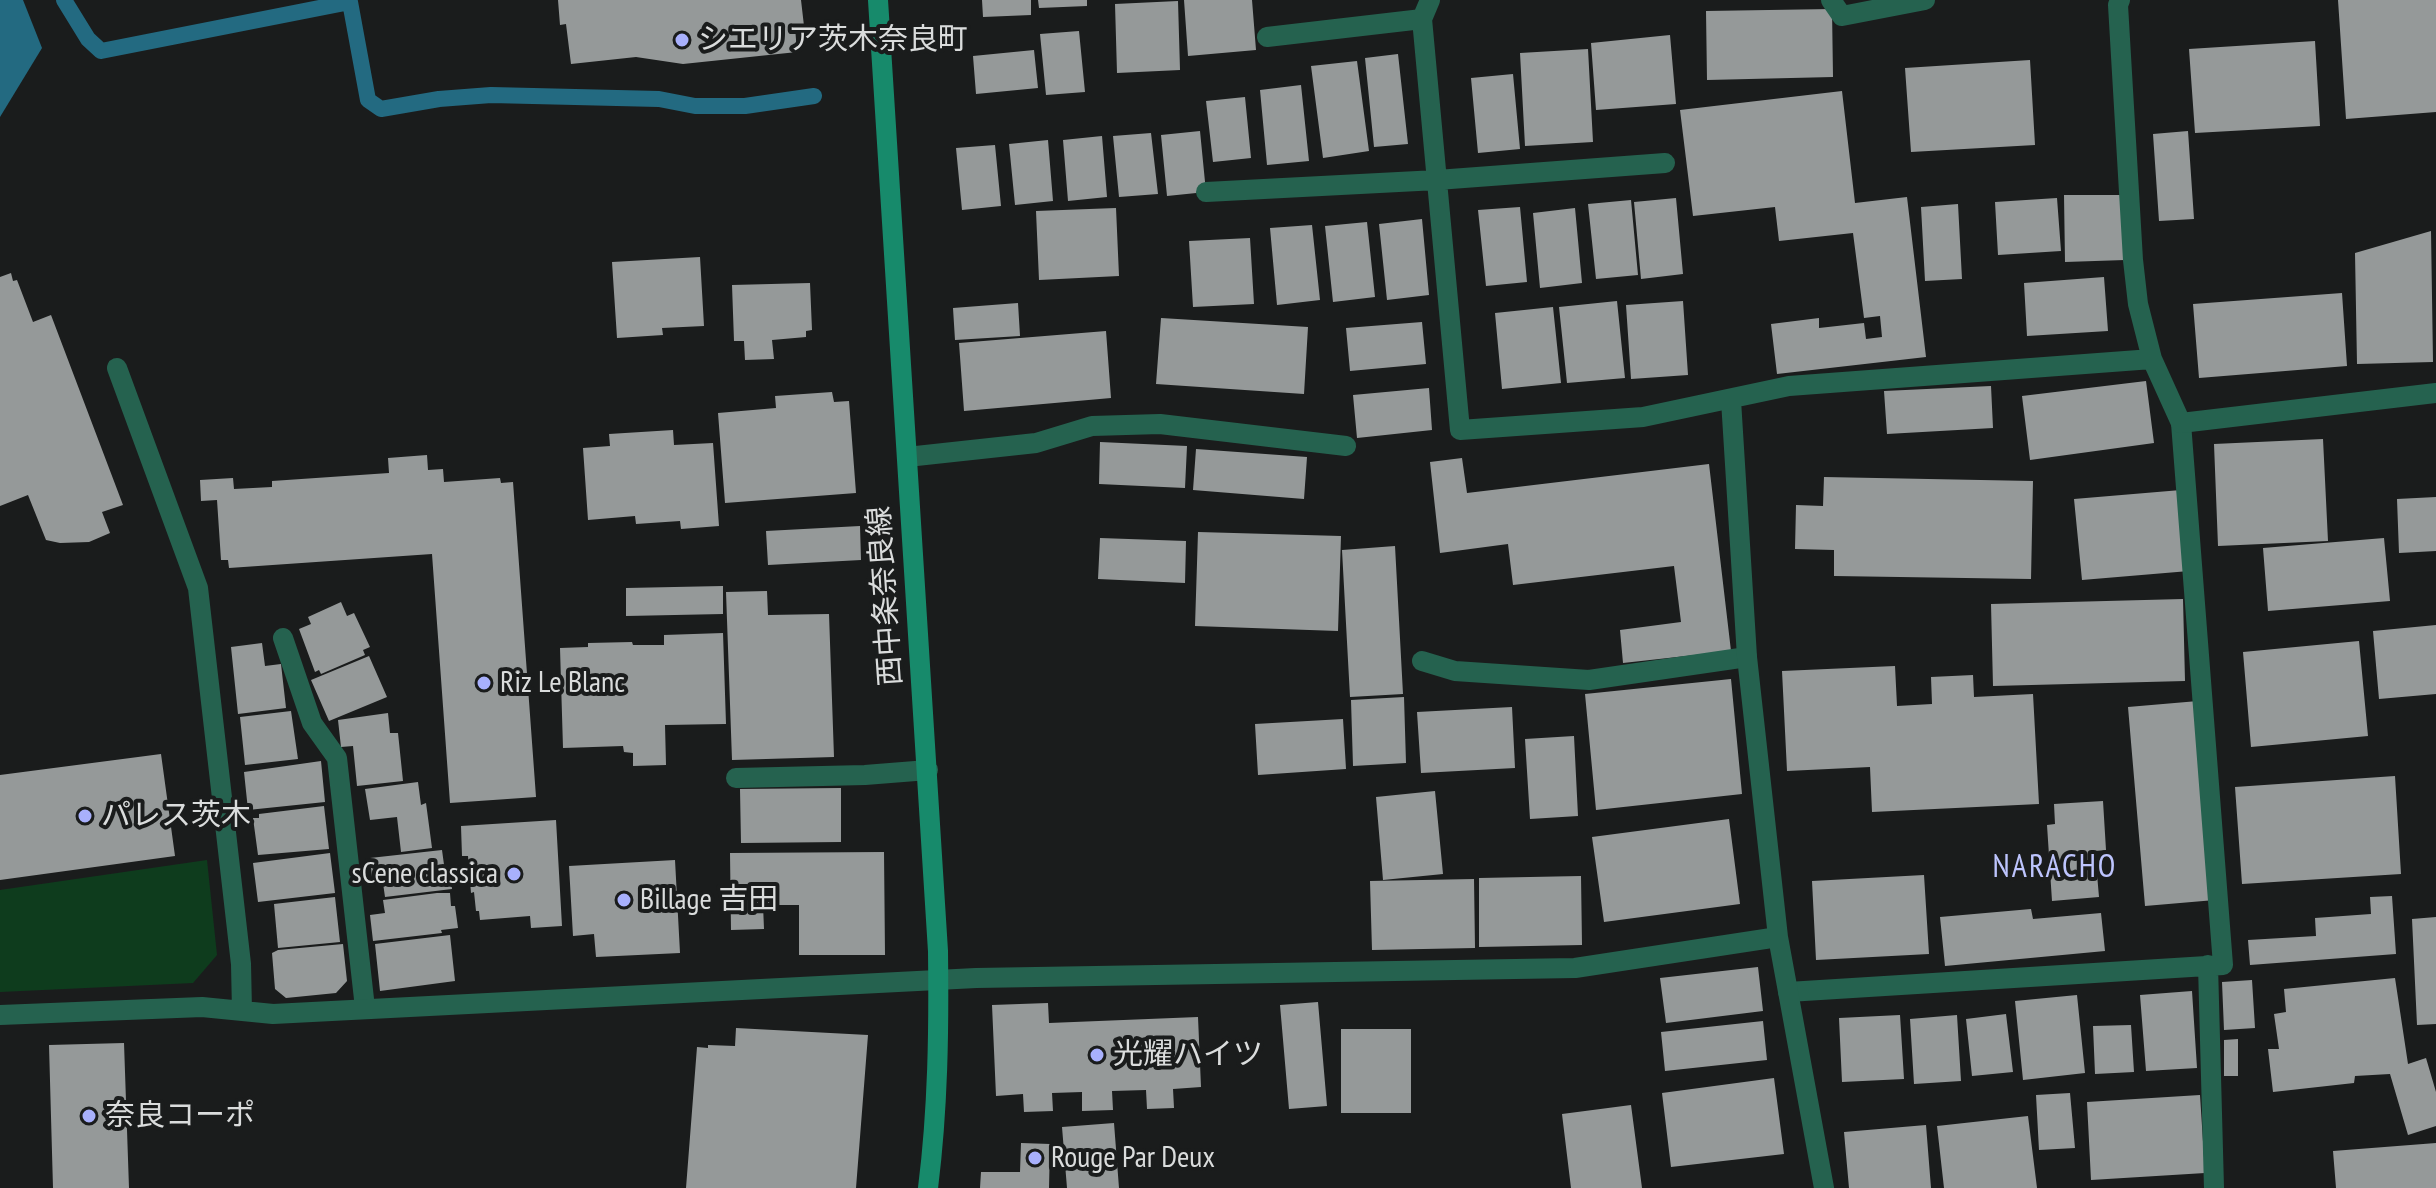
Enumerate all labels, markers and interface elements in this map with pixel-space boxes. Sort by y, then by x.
place label: シエリア茨木奈良町 [698,22,968,58]
marker: シエリア茨木奈良町 [673,31,691,49]
street label: 西中条奈良線 [862,505,910,687]
place label: Riz Le Blanc [500,665,625,701]
marker: Riz Le Blanc [475,674,493,692]
place label: パレス茨木 [101,798,251,834]
marker: パレス茨木 [76,807,94,825]
district label: NARACHO [1993,849,2117,887]
place label: sCene classica [352,856,498,892]
marker: sCene classica [505,865,523,883]
place label: Billage 吉田 [640,882,778,918]
marker: Billage 吉田 [615,891,633,909]
place label: 光耀ハイツ [1113,1037,1263,1073]
marker: 光耀ハイツ [1088,1046,1106,1064]
place label: 奈良コーポ [105,1098,255,1134]
marker: 奈良コーポ [80,1107,98,1125]
place label: Rouge Par Deux [1051,1140,1215,1176]
marker: Rouge Par Deux [1026,1149,1044,1167]

